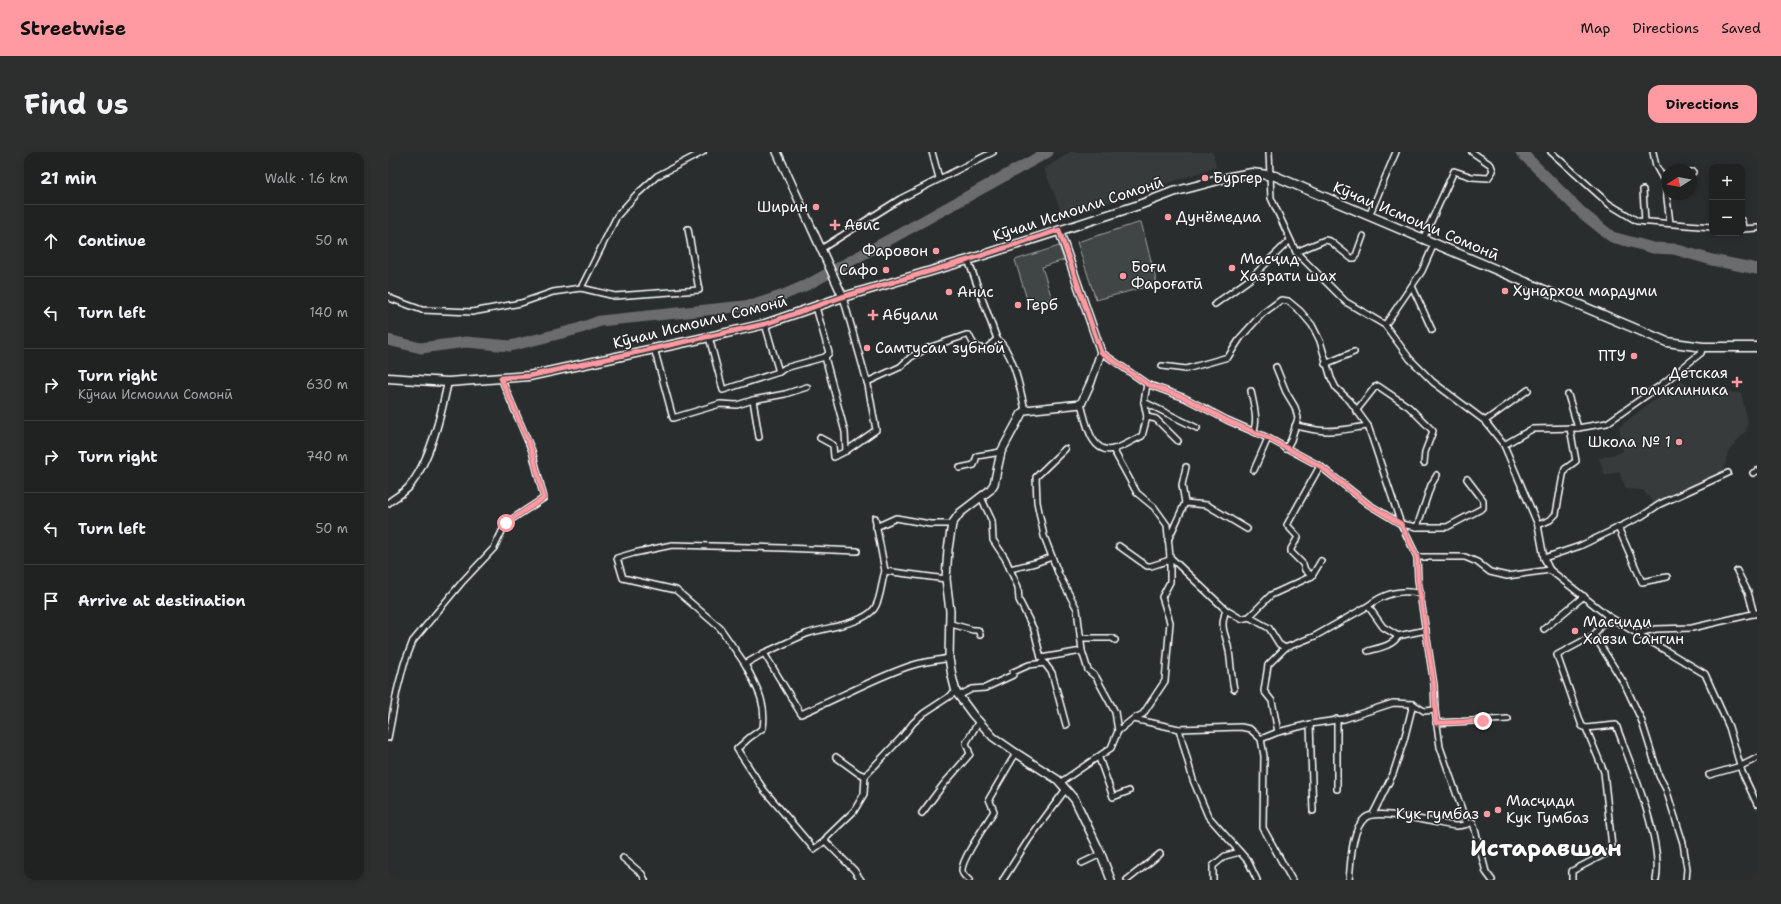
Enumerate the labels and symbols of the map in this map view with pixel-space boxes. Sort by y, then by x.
north arrow [1661,164,1697,200]
place label: Бургер [1213,168,1262,188]
street label: Кӯчаи Исмоили Сомонӣ [990,172,1166,246]
marker: Бургер [1200,173,1210,183]
street label: Кӯчаи Исмоили Сомонӣ [1330,177,1502,265]
place label: Ширин [757,197,808,217]
marker: Ширин [811,202,821,212]
place label: Дунёмедиа [1176,207,1262,227]
marker: Дунёмедиа [1163,212,1173,222]
place label: Авис [844,215,880,235]
marker: Авис [829,219,841,231]
place label: Фаровон [862,241,928,261]
marker: Фаровон [931,246,941,256]
place label: Масҷид Хазрати шах [1240,249,1336,286]
place label: Боғи Фароғатӣ [1131,257,1203,294]
place label: Сафо [839,260,878,280]
marker: Масҷид Хазрати шах [1227,263,1237,273]
marker: Сафо [881,265,891,275]
marker: Боғи Фароғатӣ [1118,271,1128,281]
place label: Хунархои мардуми [1513,281,1658,301]
place label: Анис [957,282,994,302]
marker: Хунархои мардуми [1500,286,1510,296]
marker: Анис [944,287,954,297]
street label: Кӯчаи Исмоили Сомонӣ [611,291,789,353]
place label: Герб [1026,295,1058,315]
marker: Герб [1013,300,1023,310]
place label: Абуали [882,305,938,325]
marker: Абуали [867,309,879,321]
place label: Самтусаи зубной [875,338,1005,358]
marker: Самтусаи зубной [862,343,872,353]
place label: ПТУ [1598,346,1626,366]
marker: ПТУ [1629,351,1639,361]
place label: Детская поликлиника [1631,363,1729,400]
marker: Детская поликлиника [1731,376,1743,388]
place label: Школа № 1 [1588,432,1671,452]
marker: Школа № 1 [1674,437,1684,447]
route start [497,514,515,532]
place label: Масҷиди Хавзи Сангин [1583,612,1684,649]
marker: Масҷиди Хавзи Сангин [1570,626,1580,636]
route end [1474,712,1492,730]
place label: Масҷиди Кук Гумбаз [1506,791,1589,828]
place label: Кук гумбаз [1396,804,1479,824]
marker: Масҷиди Кук Гумбаз [1493,805,1503,815]
marker: Кук гумбаз [1482,809,1492,819]
district label: Истаравшан [1470,833,1622,863]

